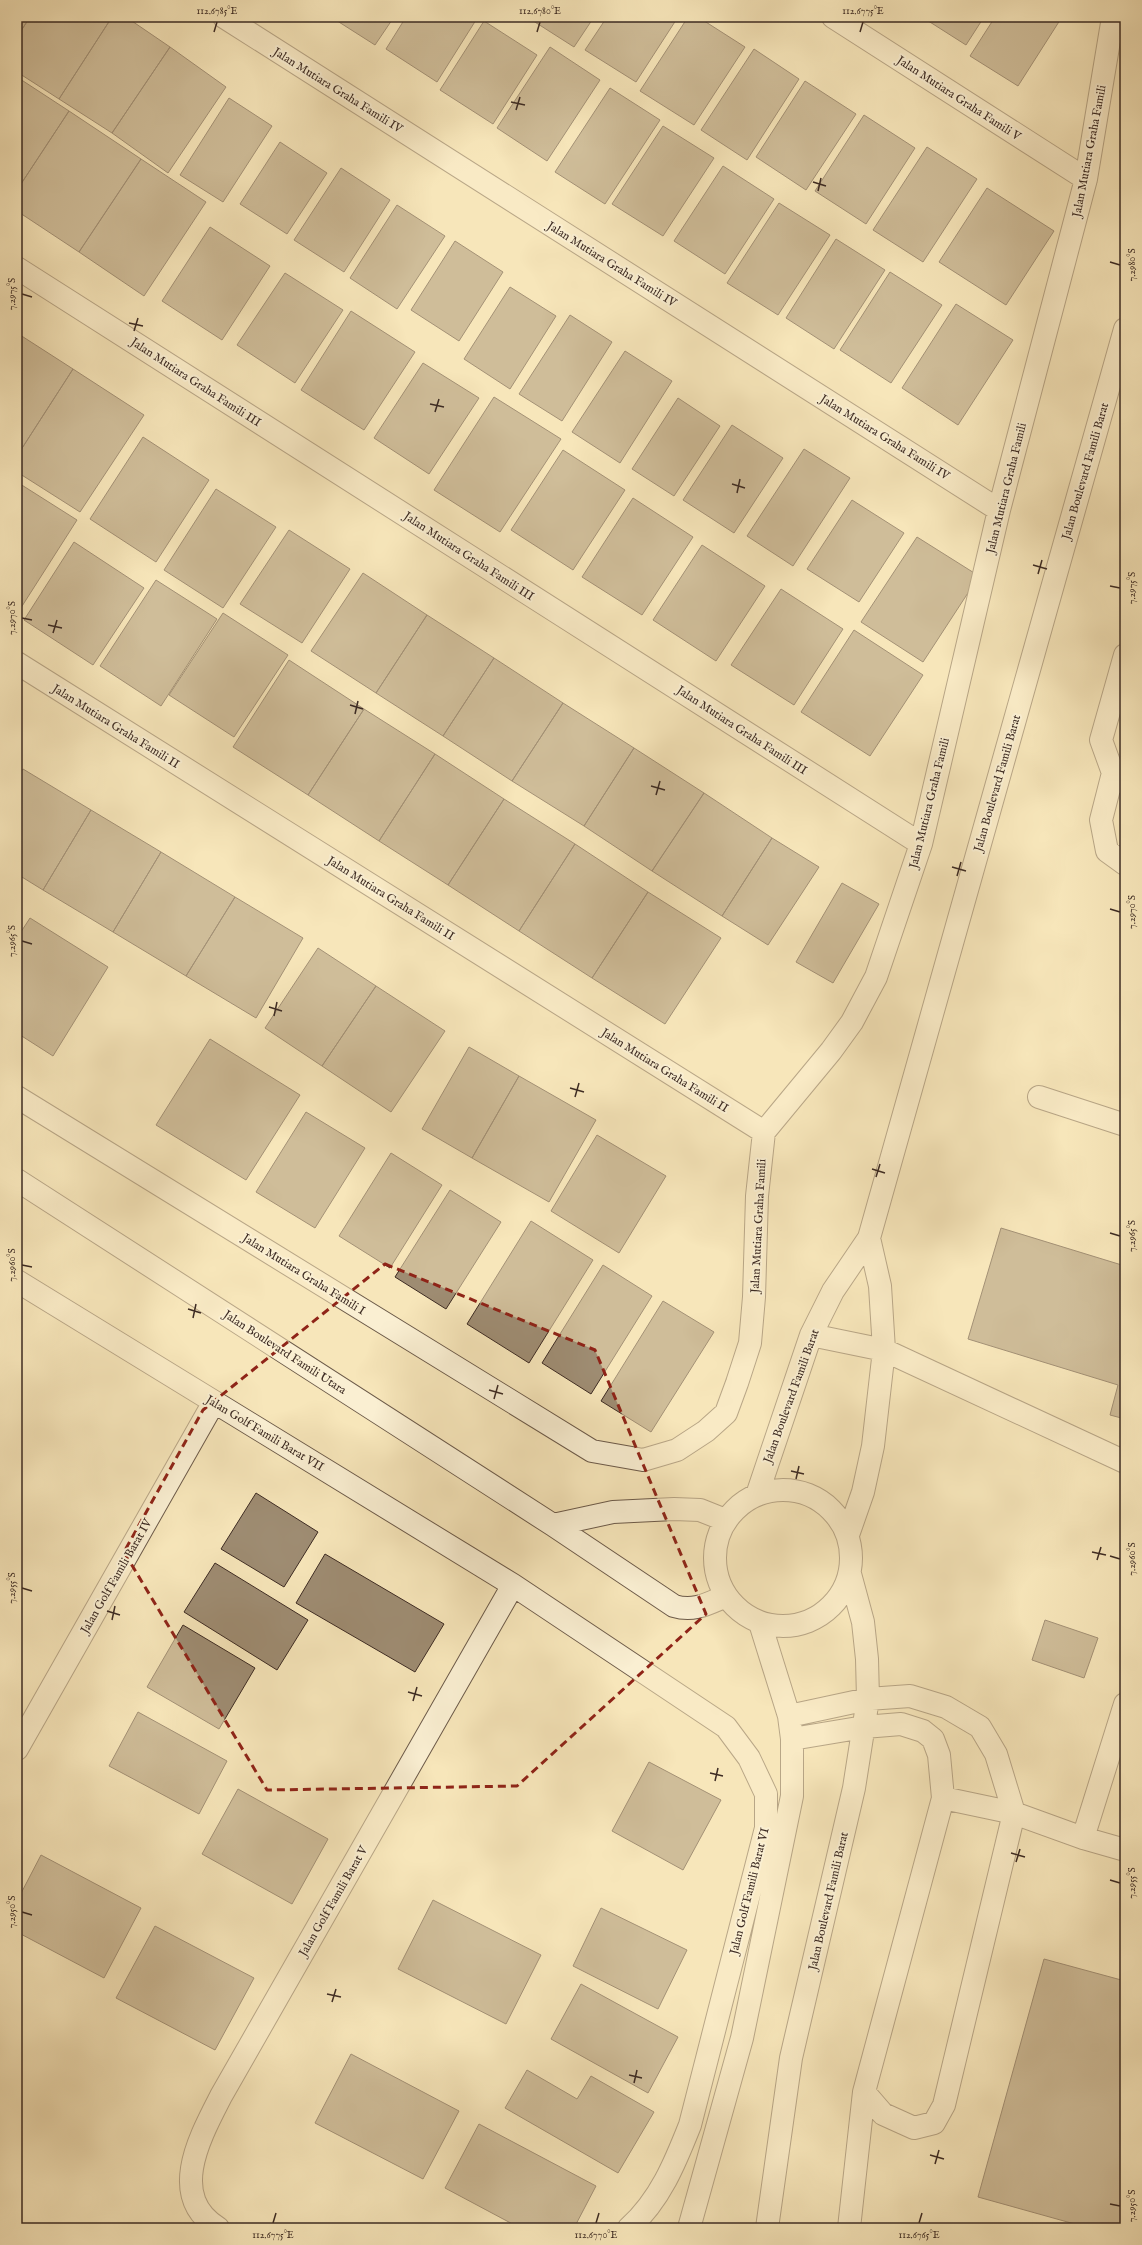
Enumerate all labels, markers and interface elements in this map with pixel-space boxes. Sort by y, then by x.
text: 112.6785°E [197,5,237,18]
text: 112.6780°E [519,5,561,18]
text: 112.6775°E [842,5,884,18]
street label: Jalan Mutiara Graha Famili IV [268,43,406,138]
street label: Jalan Mutiara Graha Famili V [892,52,1024,146]
street label: Jalan Mutiara Graha Famili [1069,84,1111,221]
street label: Jalan Mutiara Graha Famili IV [542,217,680,312]
text: 7.2980°S [1126,248,1139,282]
text: 7.2975°S [6,278,19,310]
street label: Jalan Mutiara Graha Famili III [126,334,264,431]
street label: Jalan Mutiara Graha Famili IV [815,390,953,485]
street label: Jalan Boulevard Famili Barat [1058,401,1113,543]
street label: Jalan Mutiara Graha Famili [982,421,1031,557]
street label: Jalan Mutiara Graha Famili III [399,508,537,605]
text: 7.2975°S [1126,572,1139,604]
text: 7.2970°S [6,601,19,635]
street label: Jalan Mutiara Graha Famili II [47,680,182,773]
street label: Jalan Mutiara Graha Famili III [672,682,810,779]
street label: Jalan Boulevard Famili Barat [970,713,1025,855]
street label: Jalan Mutiara Graha Famili [905,736,954,872]
street label: Jalan Mutiara Graha Famili II [322,852,457,945]
text: 7.2970°S [1126,895,1139,929]
text: 7.2965°S [6,925,19,957]
street label: Jalan Mutiara Graha Famili II [596,1024,731,1117]
street label: Jalan Mutiara Graha Famili [747,1159,771,1296]
text: 7.2965°S [1126,1220,1139,1252]
street label: Jalan Mutiara Graha Famili I [237,1229,368,1319]
text: 7.2960°S [6,1248,19,1282]
street label: Jalan Boulevard Famili Utara [218,1306,350,1399]
street label: Jalan Boulevard Famili Barat [760,1327,824,1467]
street label: Jalan Golf Famili Barat VII [201,1391,327,1476]
street label: Jalan Golf Famili Barat IV [76,1515,157,1639]
text: 7.2960°S [1126,1542,1139,1576]
text: 7.2955°S [6,1572,19,1604]
street label: Jalan Golf Famili Barat VI [726,1826,773,1958]
street label: Jalan Boulevard Famili Barat [805,1830,853,1974]
street label: Jalan Golf Famili Barat V [295,1842,373,1961]
text: 7.2955°S [1126,1867,1139,1899]
text: 7.2950°S [6,1896,19,1928]
text: 7.2950°S [1126,2190,1139,2222]
text: 112.6775°E [252,2229,294,2242]
text: 112.6770°E [575,2229,618,2242]
text: 112.6765°E [898,2229,940,2242]

